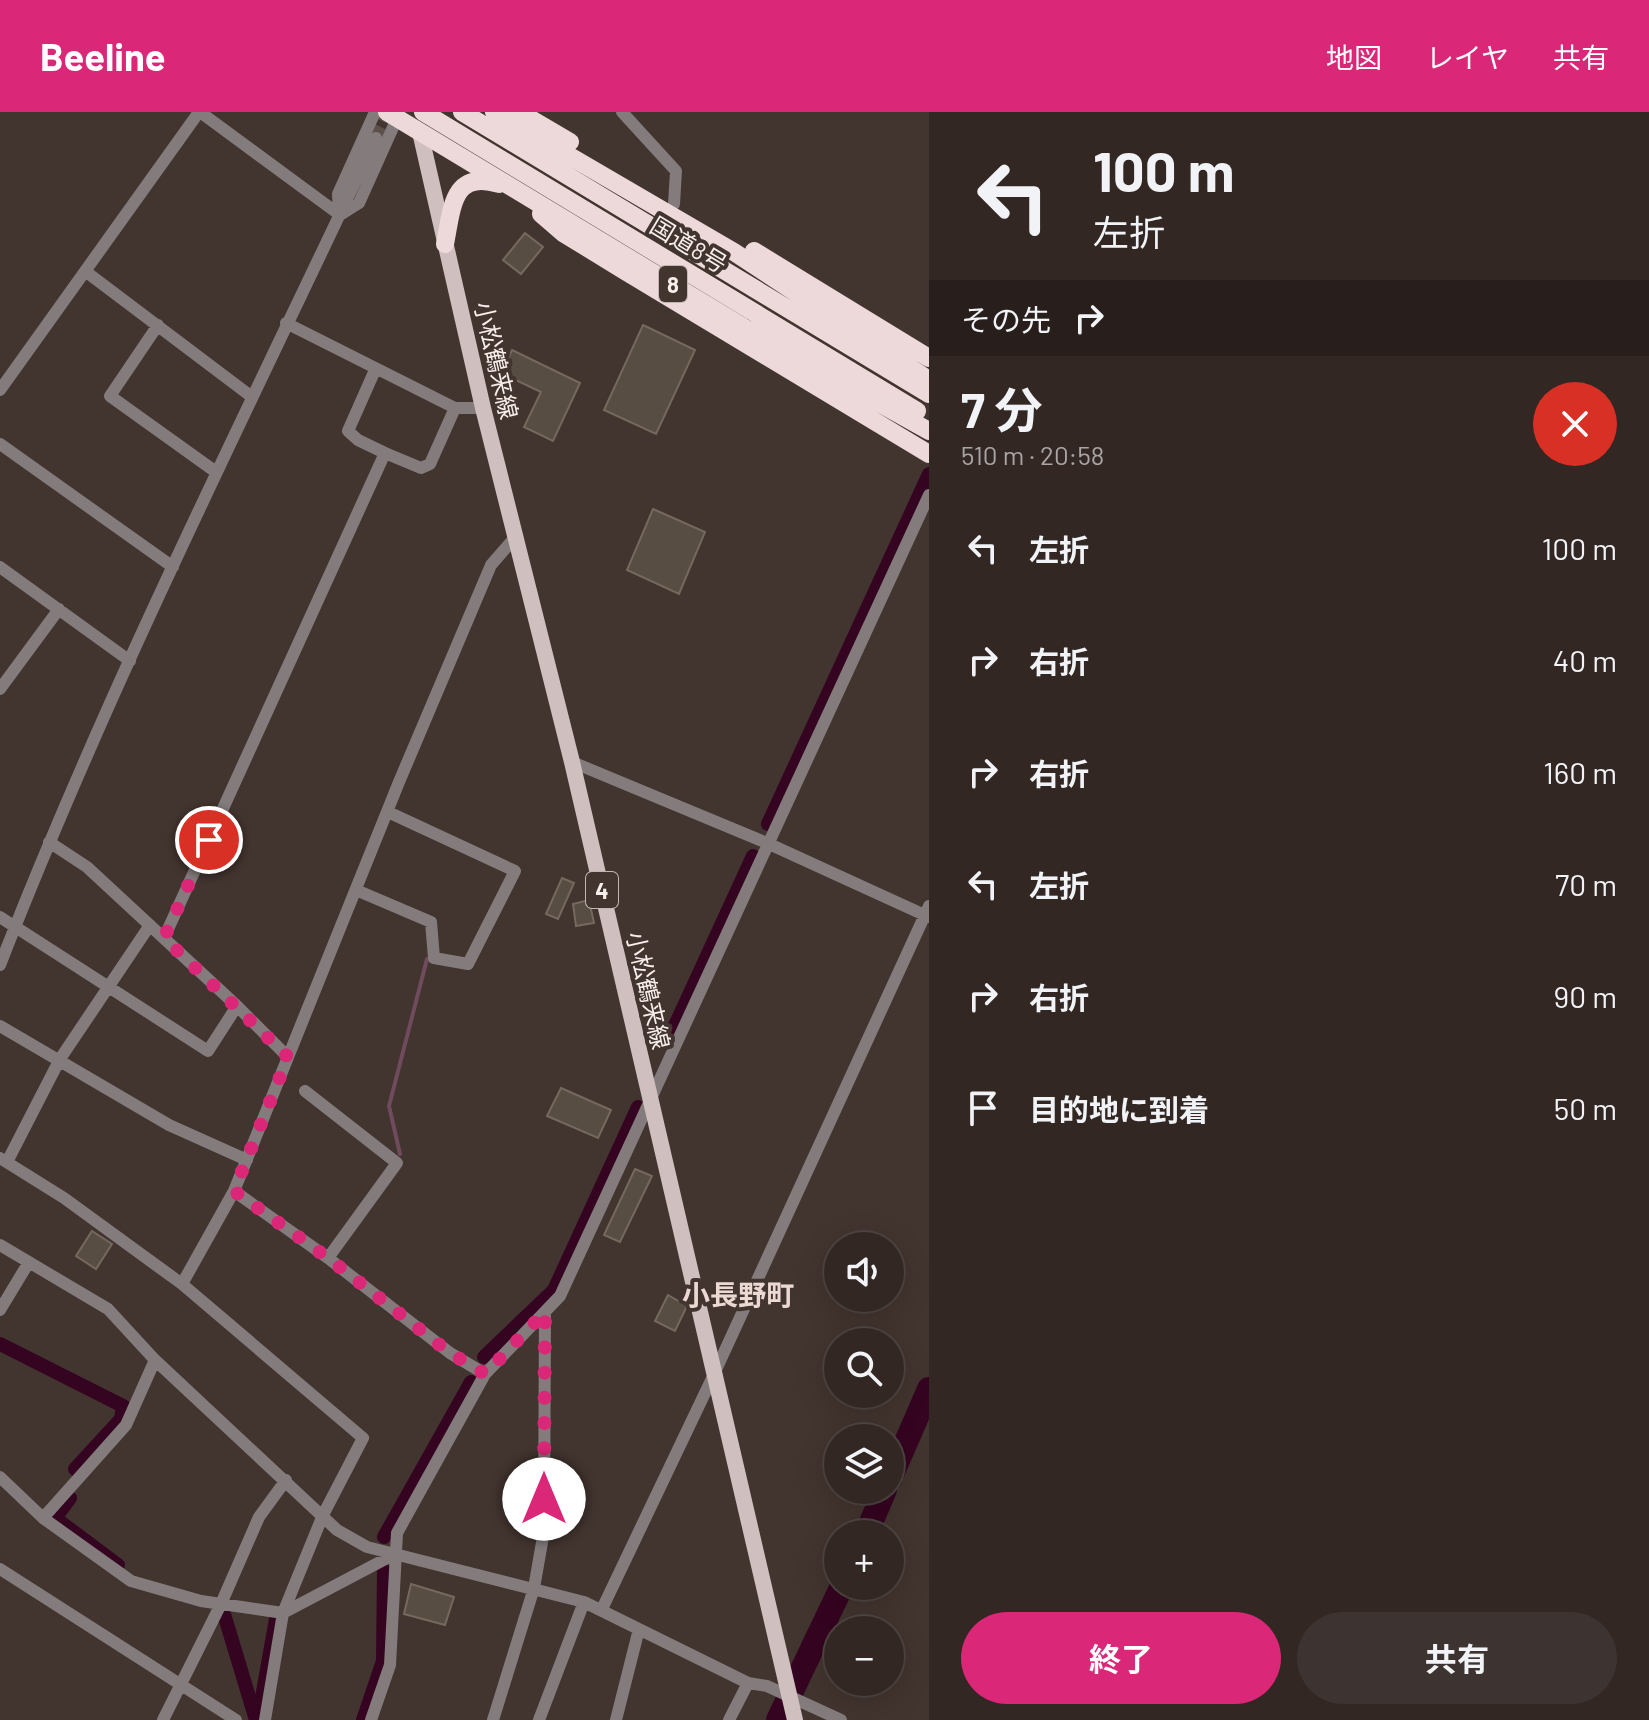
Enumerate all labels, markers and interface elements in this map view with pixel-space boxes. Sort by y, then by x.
text: Beeline [40,33,165,79]
text: 地図 [1326,40,1382,74]
text: レイヤ [1426,40,1509,74]
text: 共有 [1553,40,1609,74]
text: 100 m [1093,136,1235,203]
icon: left [961,144,1065,248]
street label: 国道8号 [645,210,733,278]
text: 左折 [1093,210,1165,253]
road number: 8 [659,266,687,302]
icon: right [1067,296,1111,340]
street label: 小松鶴来線 [469,298,525,422]
text: その先 [961,301,1051,337]
text: 7 分 [961,380,1042,438]
button: close [1533,382,1617,466]
text: 510 m · 20:58 [961,439,1104,470]
icon: left [961,526,1005,570]
text: 100 m [1542,530,1617,566]
text: 左折 [1029,531,1089,567]
icon: right [961,638,1005,682]
text: 40 m [1553,642,1617,678]
text: 右折 [1029,643,1089,679]
icon: right [961,750,1005,794]
text: 160 m [1543,754,1617,790]
text: 右折 [1029,755,1089,791]
pin [175,806,243,874]
icon: arrive [187,818,231,862]
icon: left [961,862,1005,906]
text: 70 m [1555,866,1617,902]
text: 左折 [1029,867,1089,903]
road number: 4 [586,872,618,908]
street label: 小松鶴来線 [621,928,677,1052]
icon: right [961,974,1005,1018]
text: 90 m [1554,978,1617,1014]
text: 右折 [1029,979,1089,1015]
icon: arrive [961,1086,1005,1130]
text: 50 m [1554,1090,1617,1126]
text: 目的地に到着 [1029,1091,1209,1127]
map controls [824,1232,904,1696]
button: sound [824,1232,904,1312]
district label: 小長野町 [682,1277,794,1311]
button: search [824,1328,904,1408]
button: layers [824,1424,904,1504]
position arrow [502,1457,586,1541]
button: + [824,1520,904,1600]
button: 終了 [961,1612,1281,1704]
button: 共有 [1297,1612,1617,1704]
button: − [824,1616,904,1696]

